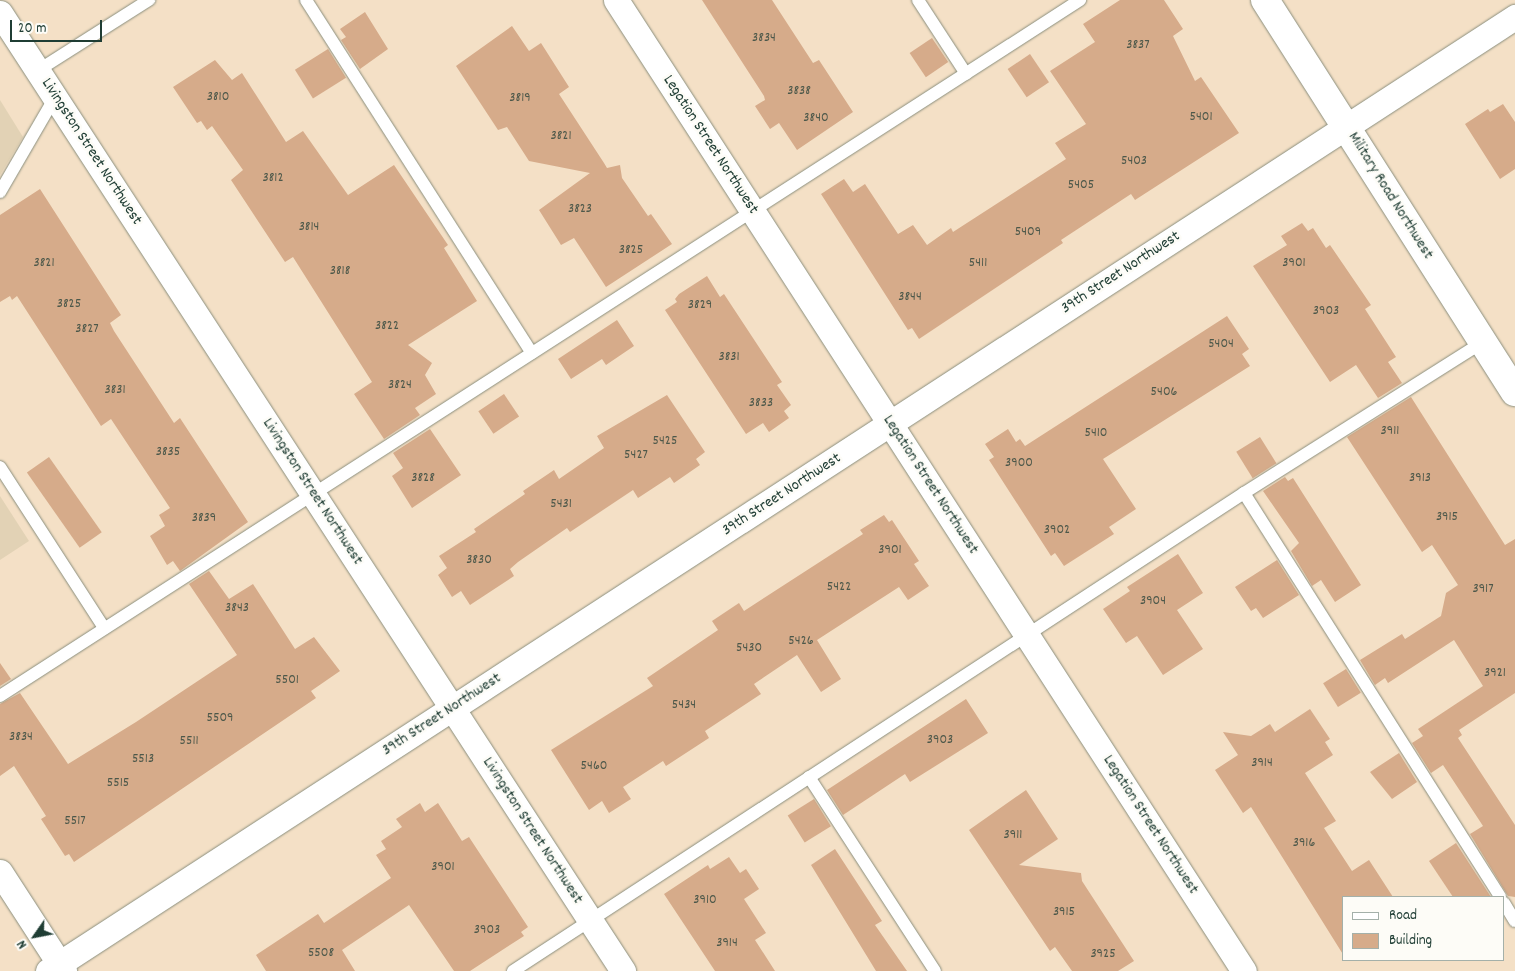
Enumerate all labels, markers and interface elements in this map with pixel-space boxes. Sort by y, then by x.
scale bar [12,10,105,42]
text: 20 m [18,18,46,40]
house number: 3834 [752,30,776,46]
house number: 3837 [1126,37,1150,53]
street label: Legation Street Northwest [658,72,762,218]
street label: Livingston Street Northwest [36,75,146,229]
house number: 3838 [787,83,811,99]
house number: 3810 [207,89,229,105]
house number: 3819 [509,90,531,106]
house number: 5401 [1190,109,1212,125]
house number: 3840 [803,110,829,126]
house number: 3821 [550,128,572,144]
street label: Military Road Northwest [1343,129,1437,263]
house number: 5403 [1121,153,1147,169]
house number: 3812 [262,170,284,186]
house number: 5405 [1068,177,1094,193]
house number: 3823 [568,201,592,217]
house number: 3814 [299,219,319,235]
house number: 5409 [1015,224,1041,240]
street label: 39th Street Northwest [1058,227,1184,319]
house number: 3825 [619,242,643,258]
house number: 3821 [33,255,55,271]
house number: 5411 [969,255,987,271]
house number: 3901 [1282,255,1306,271]
house number: 3818 [330,263,350,279]
house number: 3844 [898,289,922,305]
house number: 3825 [57,296,81,312]
house number: 3829 [688,297,712,313]
house number: 3903 [1313,303,1339,319]
house number: 3822 [375,318,399,334]
house number: 3827 [75,321,99,337]
house number: 5404 [1208,336,1234,352]
house number: 3831 [718,349,740,365]
house number: 3824 [388,377,412,393]
house number: 3831 [104,382,126,398]
house number: 5406 [1151,384,1177,400]
house number: 3833 [749,395,773,411]
street label: Legation Street Northwest [878,412,982,558]
street label: Livingston Street Northwest [257,415,367,569]
house number: 3911 [1381,423,1399,439]
house number: 5410 [1085,425,1107,441]
house number: 5425 [653,433,677,449]
house number: 3835 [156,444,180,460]
house number: 5427 [624,447,648,463]
street label: 39th Street Northwest [719,449,845,541]
house number: 3900 [1005,455,1033,471]
house number: 3828 [411,470,435,486]
house number: 3913 [1409,470,1431,486]
house number: 5431 [550,496,572,512]
house number: 3915 [1436,509,1458,525]
house number: 3839 [192,510,216,526]
house number: 3902 [1044,522,1070,538]
house number: 3901 [878,542,902,558]
house number: 3830 [466,552,492,568]
house number: 5422 [827,579,851,595]
house number: 3917 [1472,581,1494,597]
house number: 3904 [1140,593,1166,609]
house number: 3843 [225,600,249,616]
house number: 5426 [788,633,814,649]
house number: 5430 [736,640,762,656]
house number: 3921 [1484,665,1506,681]
street label: 39th Street Northwest [379,669,505,761]
house number: 5501 [275,672,299,688]
house number: 5434 [672,697,696,713]
house number: 5509 [206,710,234,726]
house number: 3834 [9,729,33,745]
house number: 3903 [927,732,953,748]
house number: 5511 [179,733,199,749]
house number: 5513 [132,751,154,767]
street label: Legation Street Northwest [1098,752,1202,898]
street label: Livingston Street Northwest [477,754,587,908]
house number: 3914 [1251,755,1273,771]
house number: 5460 [581,758,607,774]
house number: 5515 [107,775,129,791]
house number: 5517 [64,813,86,829]
house number: 3911 [1004,827,1022,843]
house number: 3916 [1293,835,1315,851]
house number: 3901 [431,859,455,875]
house number: 3910 [693,892,717,908]
legend [1342,896,1505,961]
house number: 3915 [1053,904,1075,920]
text: Road [1389,905,1417,927]
north arrow [10,911,60,961]
house number: 3903 [474,922,500,938]
text: Building [1389,930,1432,952]
house number: 3914 [716,935,738,951]
text: N [12,936,33,953]
house number: 5508 [308,945,334,961]
house number: 3925 [1090,946,1116,962]

